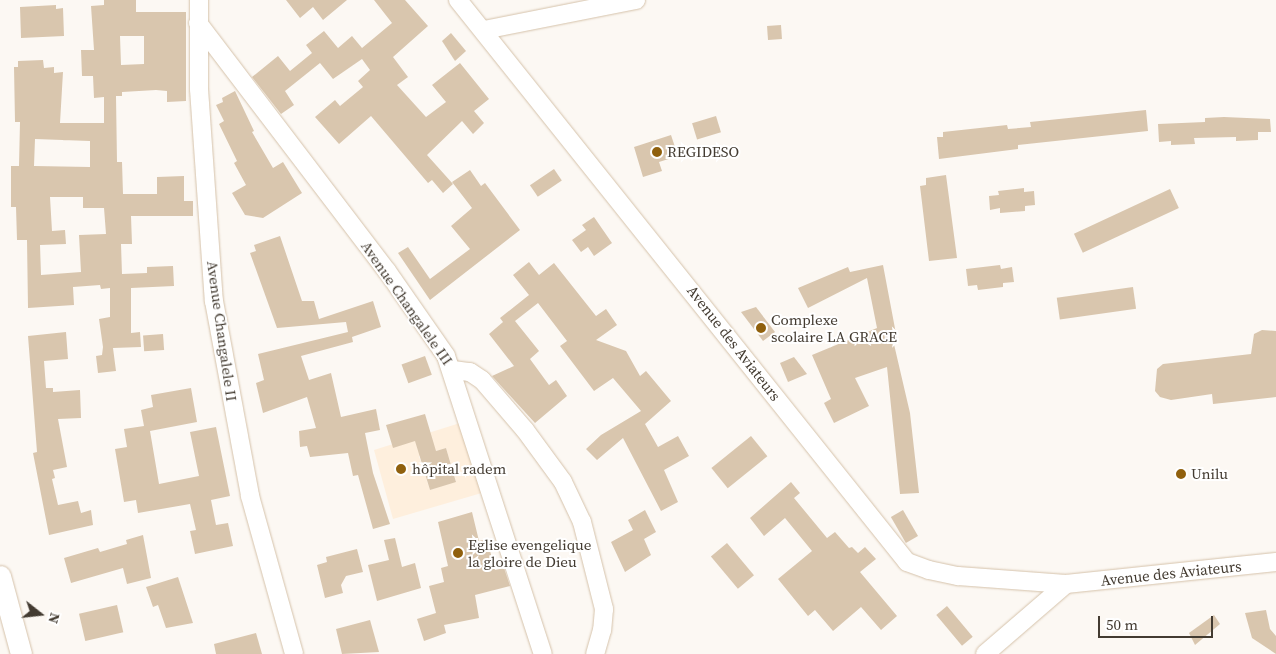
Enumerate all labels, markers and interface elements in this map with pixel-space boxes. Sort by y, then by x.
place label: REGIDESO [667,143,739,161]
marker: REGIDESO [651,146,663,158]
street label: Avenue Changalele III [357,238,457,368]
street label: Avenue Changalele II [203,260,241,402]
street label: Avenue des Aviateurs [683,282,785,404]
place label: Complexe scolaire LA GRACE [771,310,897,345]
marker: Complexe scolaire LA GRACE [755,322,767,334]
place label: hôpital radem [412,460,506,478]
marker: hôpital radem [394,462,408,476]
place label: Unilu [1191,465,1228,483]
marker: Unilu [1175,468,1187,480]
place label: Eglise evengelique la gloire de Dieu [468,535,591,570]
marker: Eglise evengelique la gloire de Dieu [452,547,464,559]
street label: Avenue des Aviateurs [1100,557,1242,589]
north arrow [15,589,65,639]
scale bar [1101,606,1216,638]
text: N [43,610,65,626]
text: 50 m [1106,614,1138,635]

